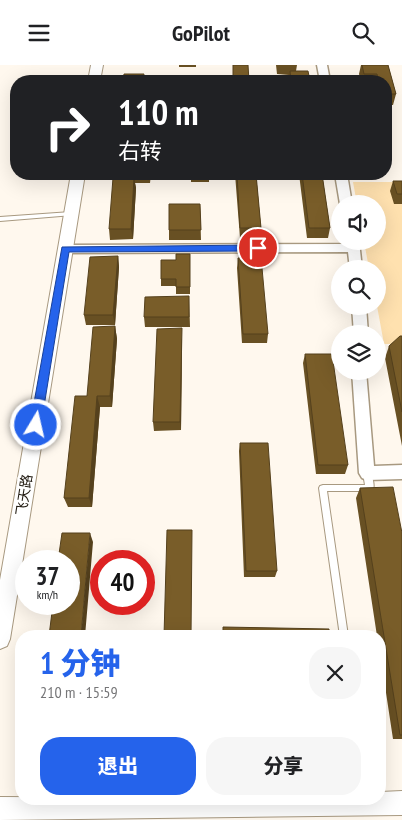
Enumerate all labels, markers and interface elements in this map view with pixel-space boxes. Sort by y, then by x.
icon: menu [25,19,53,47]
text: GoPilot [172,19,230,47]
icon: search [349,19,377,47]
text: 110 m [118,89,199,135]
icon: right [35,95,100,160]
text: 右转 [118,137,162,165]
map controls [331,195,386,380]
button: sound [331,195,386,250]
pin [237,227,279,269]
icon: arrive [244,234,272,262]
button: search [331,260,386,315]
button: layers [331,325,386,380]
position arrow [9,398,61,450]
street label: 飞天路 [12,473,36,517]
speed limit sign: 40 [90,550,155,615]
text: 37 [36,560,59,592]
text: km/h [37,587,58,602]
text: 1 分钟 [40,643,121,682]
button: close [309,647,361,699]
text: 210 m · 15:59 [40,682,118,702]
button: 退出 [40,737,196,795]
button: 分享 [206,737,361,795]

